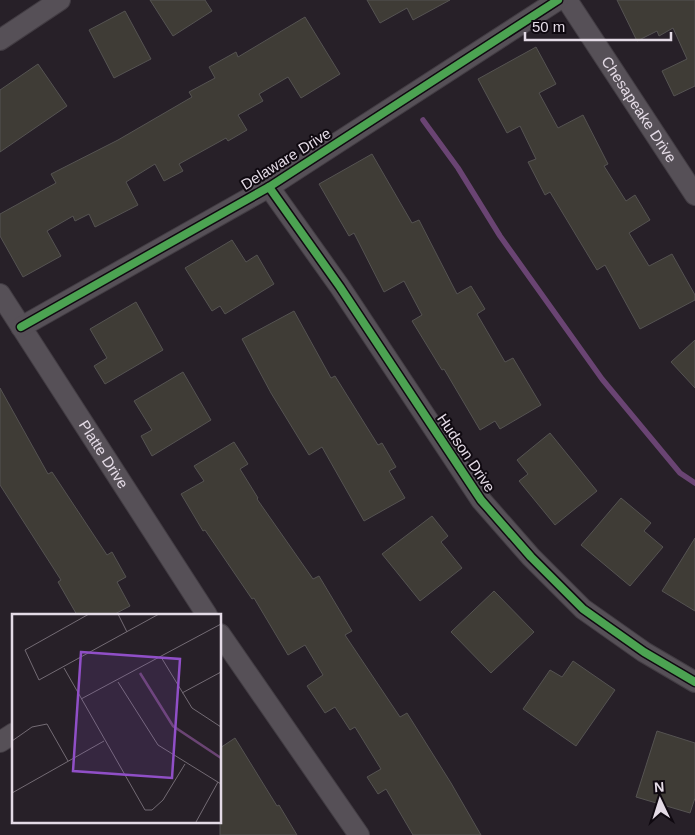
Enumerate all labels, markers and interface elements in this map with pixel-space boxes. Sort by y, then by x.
scale bar [525,10,671,42]
text: 50 m [532,18,565,35]
street label: Chesapeake Drive [598,53,680,166]
street label: Delaware Drive [238,124,334,193]
street label: Hudson Drive [434,410,499,495]
street label: Platte Drive [76,417,132,491]
inset map [12,614,221,822]
north arrow [635,775,685,825]
text: N [653,779,665,795]

